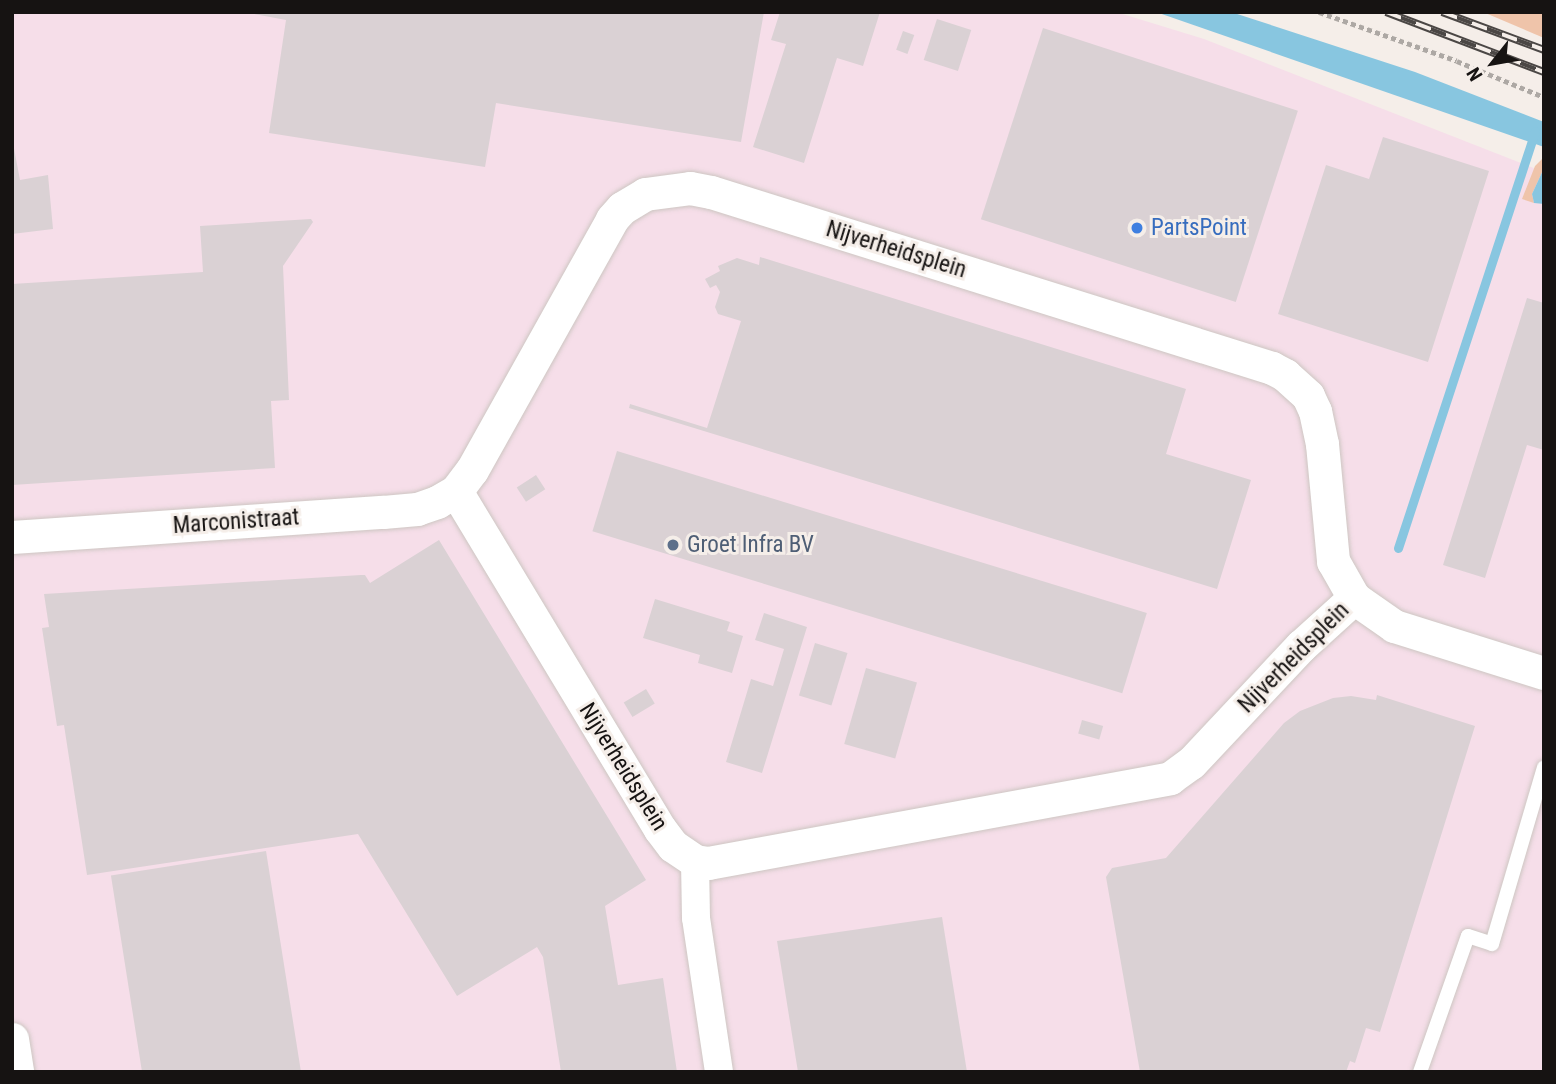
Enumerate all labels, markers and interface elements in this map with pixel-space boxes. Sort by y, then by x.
north arrow [1458,28,1528,98]
text: N [1462,63,1487,85]
place label: PartsPoint [1151,214,1247,242]
street label: Nijverheidsplein [823,216,969,284]
marker: PartsPoint [1129,220,1145,236]
street label: Marconistraat [172,504,300,540]
place label: Groet Infra BV [687,531,814,559]
marker: Groet Infra BV [665,537,681,553]
street label: Nijverheidsplein [1233,597,1355,719]
street label: Nijverheidsplein [573,698,673,836]

